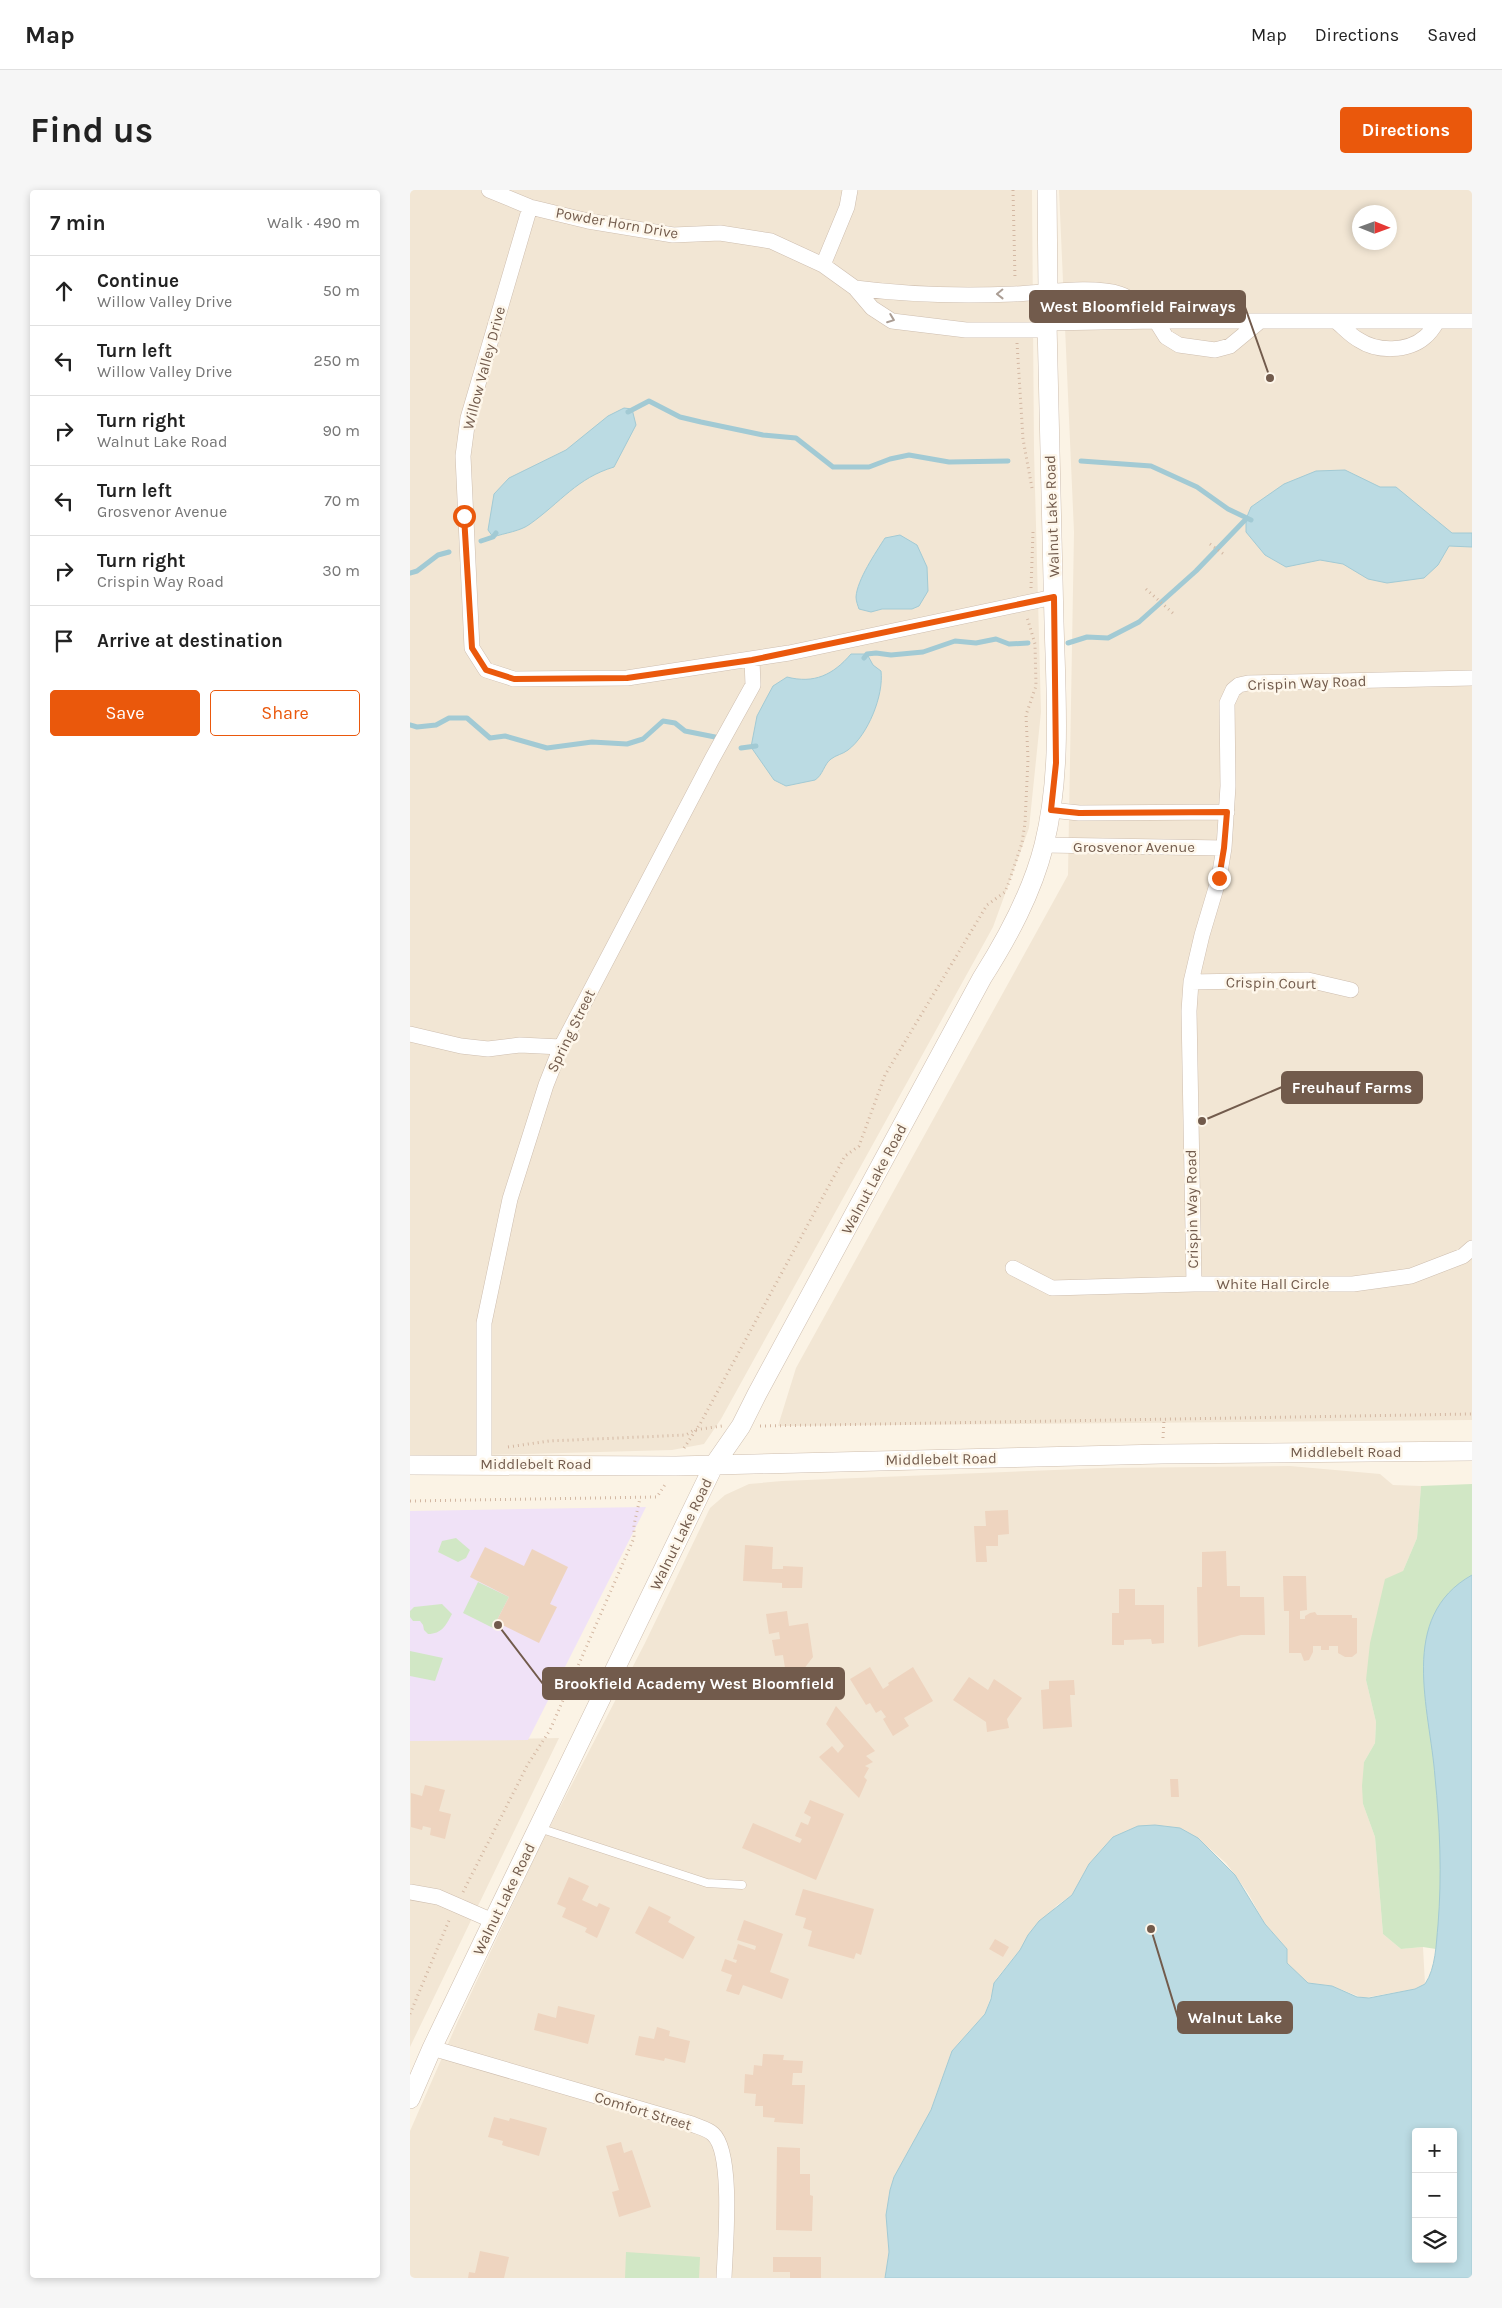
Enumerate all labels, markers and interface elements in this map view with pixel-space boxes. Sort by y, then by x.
text: Map [25,21,75,49]
text: Map [1251,24,1287,46]
text: Directions [1315,24,1399,46]
text: Saved [1427,24,1477,46]
button: Directions [1340,107,1472,153]
text: Find us [30,110,153,151]
street label: Powder Horn Drive [554,203,680,243]
north arrow [1352,205,1397,250]
text: 7 min [50,211,106,235]
text: Walk · 490 m [267,213,360,232]
text: Continue [97,270,179,292]
icon: ahead [50,277,78,305]
text: 50 m [323,281,360,300]
one-way arrow [996,289,1004,299]
callout: West Bloomfield Fairways [1030,291,1245,322]
text: Willow Valley Drive [97,292,232,311]
text: West Bloomfield Fairways [1040,297,1236,316]
street label: Willow Valley Drive [459,304,509,432]
one-way arrow [886,313,895,323]
text: Turn left [97,340,172,362]
icon: left [50,347,78,375]
text: 250 m [313,351,360,370]
text: Willow Valley Drive [97,362,232,381]
text: Turn right [97,410,186,432]
icon: right [50,417,78,445]
text: 90 m [322,421,360,440]
text: Walnut Lake Road [97,432,227,451]
street label: Walnut Lake Road [1041,455,1063,577]
text: Turn left [97,480,172,502]
icon: left [50,487,78,515]
text: 70 m [324,491,360,510]
text: Grosvenor Avenue [97,502,227,521]
route start [453,505,476,528]
text: Turn right [97,550,186,572]
icon: right [50,557,78,585]
text: 30 m [322,561,360,580]
text: Crispin Way Road [97,572,224,591]
icon: arrive [50,627,78,655]
text: Arrive at destination [97,630,283,652]
street label: Crispin Way Road [1247,672,1367,694]
button: Save [50,690,200,736]
button: Share [210,690,360,736]
street label: Grosvenor Avenue [1073,838,1195,856]
route end [1208,867,1231,890]
street label: Crispin Court [1226,973,1317,993]
street label: Spring Street [543,986,599,1075]
callout: Freuhauf Farms [1282,1072,1422,1103]
text: Freuhauf Farms [1292,1078,1412,1097]
street label: Walnut Lake Road [837,1121,911,1237]
street label: Crispin Way Road [1182,1149,1202,1269]
street label: White Hall Circle [1217,1275,1329,1293]
street label: Middlebelt Road [1290,1443,1402,1461]
street label: Middlebelt Road [885,1449,997,1469]
street label: Middlebelt Road [480,1455,592,1473]
street label: Walnut Lake Road [646,1475,716,1593]
callout: Brookfield Academy West Bloomfield [543,1668,844,1699]
text: Brookfield Academy West Bloomfield [554,1674,834,1693]
street label: Walnut Lake Road [469,1840,539,1958]
callout: Walnut Lake [1178,2002,1292,2033]
text: Walnut Lake [1188,2008,1282,2027]
street label: Comfort Street [592,2088,694,2134]
map controls [1412,2128,1457,2263]
button: + [1412,2128,1457,2173]
button: − [1412,2173,1457,2218]
button: layers [1412,2218,1457,2263]

